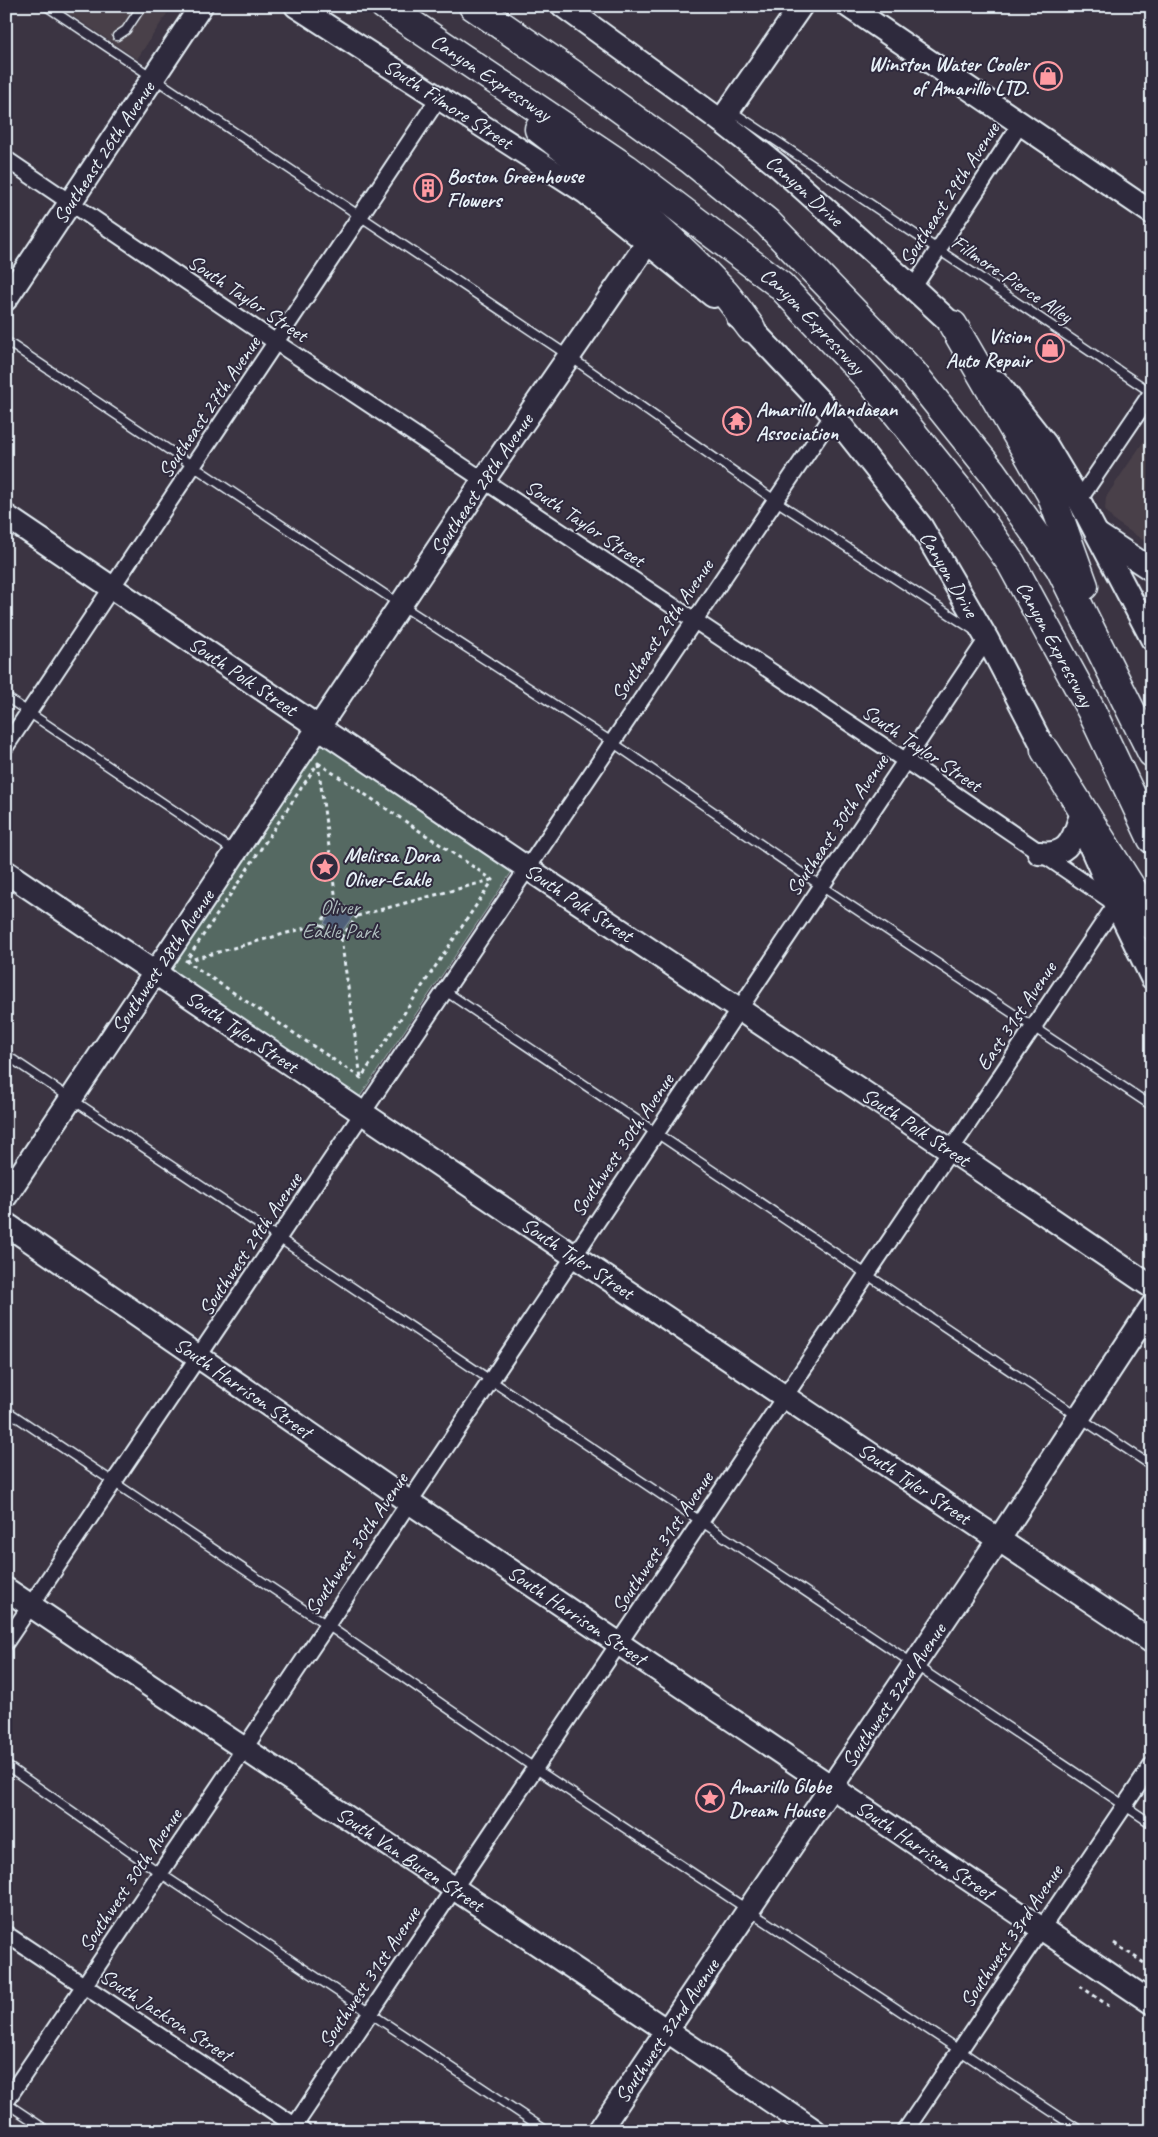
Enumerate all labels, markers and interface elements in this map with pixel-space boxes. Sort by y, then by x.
street label: Canyon Expressway [426,28,558,128]
place label: Winston Water Cooler of Amarillo LTD. [869,51,1031,101]
street label: South Filmore Street [379,53,519,156]
shop icon: Winston Water Cooler of Amarillo LTD. [1033,61,1063,91]
street label: Southeast 26th Avenue [47,75,161,229]
street label: Southeast 29th Avenue [893,116,1006,271]
street label: Canyon Drive [761,149,850,233]
place label: Boston Greenhouse Flowers [447,163,585,213]
building icon: Boston Greenhouse Flowers [413,173,443,203]
street label: Fillmore-Pierce Alley [947,229,1079,330]
street label: South Taylor Street [183,248,315,349]
street label: Canyon Expressway [755,262,872,381]
place label: Vision Auto Repair [946,323,1033,373]
street label: Southeast 27th Avenue [152,330,267,483]
shop icon: Vision Auto Repair [1035,333,1065,363]
place label: Amarillo Mandaean Association [756,396,899,446]
temple icon: Amarillo Mandaean Association [722,406,752,436]
street label: Southeast 28th Avenue [424,407,539,560]
street label: South Taylor Street [520,473,652,574]
street label: Canyon Drive [914,526,985,624]
street label: Southeast 29th Avenue [605,553,720,706]
street label: Canyon Expressway [1010,577,1101,713]
street label: South Polk Street [184,630,304,723]
street label: South Taylor Street [857,698,989,799]
street label: Southeast 30th Avenue [780,748,895,901]
place label: Melissa Dora Oliver-Eakle [344,842,441,892]
place icon: Melissa Dora Oliver-Eakle [310,852,340,882]
street label: South Polk Street [520,857,640,949]
street label: Southwest 28th Avenue [105,884,220,1038]
park label: Oliver Eakle Park [302,894,380,944]
street label: East 31st Avenue [970,956,1063,1075]
street label: South Tyler Street [181,984,305,1080]
street label: Southwest 30th Avenue [564,1067,680,1222]
street label: South Polk Street [857,1082,977,1174]
street label: Southwest 29th Avenue [192,1166,308,1321]
street label: South Tyler Street [516,1211,641,1307]
street label: South Harrison Street [169,1331,319,1446]
street label: South Tyler Street [853,1436,977,1531]
street label: Southwest 31st Avenue [605,1465,720,1618]
street label: Southwest 30th Avenue [298,1466,414,1621]
street label: South Harrison Street [503,1559,654,1673]
street label: Southwest 32nd Avenue [835,1617,952,1772]
place label: Amarillo Globe Dream House [729,1773,833,1823]
place icon: Amarillo Globe Dream House [695,1783,725,1813]
street label: South Harrison Street [851,1794,1002,1908]
street label: South Van Buren Street [331,1801,491,1919]
street label: Southwest 30th Avenue [72,1802,188,1957]
street label: Southwest 33rd Avenue [954,1859,1069,2012]
street label: Southwest 31st Avenue [312,1900,427,2053]
street label: Southwest 32nd Avenue [609,1953,725,2108]
street label: South Jackson Street [95,1963,239,2069]

